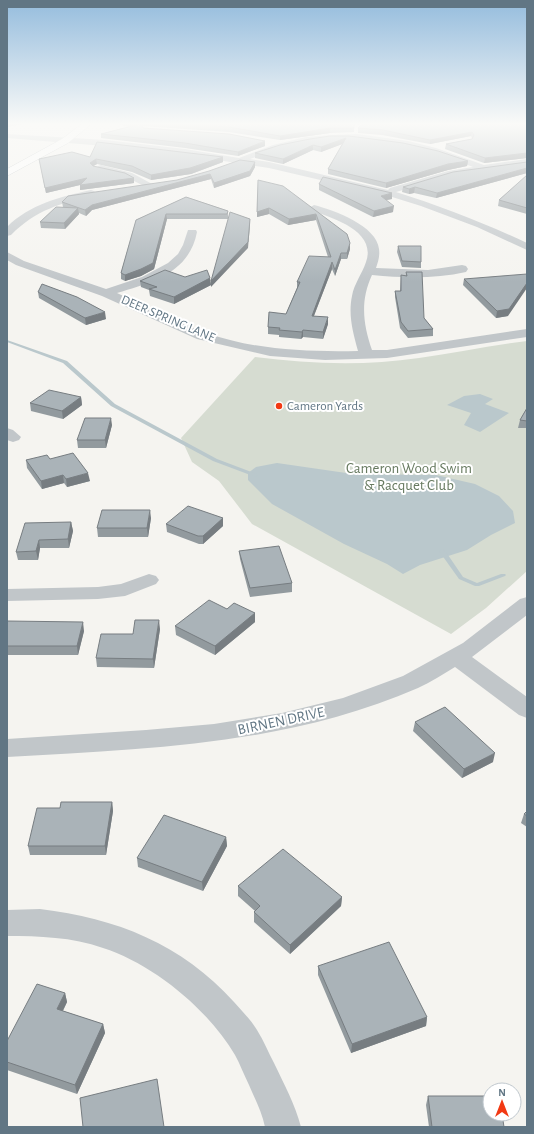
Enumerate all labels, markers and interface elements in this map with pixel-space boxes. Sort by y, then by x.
street label: DEER SPRING LANE [119,293,217,345]
place label: Cameron Yards [287,400,363,413]
marker: Cameron Yards [274,401,284,411]
park label: Cameron Wood Swim & Racquet Club [346,461,472,493]
street label: BIRNEN DRIVE [236,705,326,737]
north arrow [482,1082,522,1122]
text: N [498,1087,506,1098]

